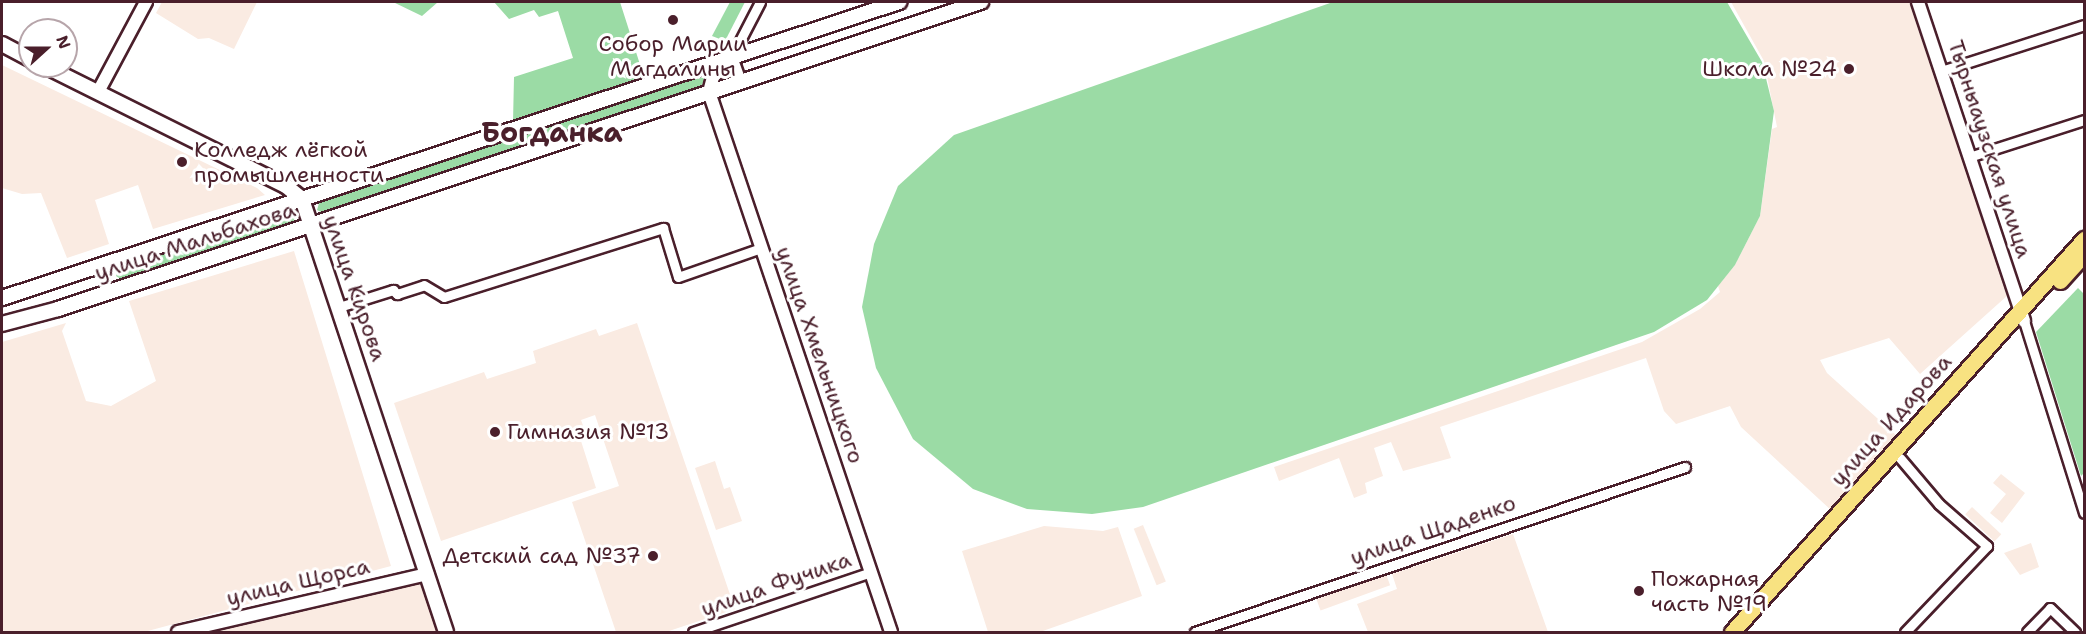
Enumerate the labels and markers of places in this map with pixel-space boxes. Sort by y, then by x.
marker: Собор Марии Магдалины [666,13,680,27]
place label: Собор Марии Магдалины [599,30,747,82]
place label: Школа №24 [1702,56,1837,82]
marker: Школа №24 [1842,62,1856,76]
place label: Колледж лёгкой промышленности [194,136,384,188]
marker: Колледж лёгкой промышленности [175,155,189,169]
place label: Гимназия №13 [507,419,669,445]
marker: Гимназия №13 [488,425,502,439]
place label: Детский сад №37 [442,543,641,569]
marker: Детский сад №37 [646,549,660,563]
place label: Пожарная часть №19 [1651,565,1767,616]
marker: Пожарная часть №19 [1632,584,1646,598]

